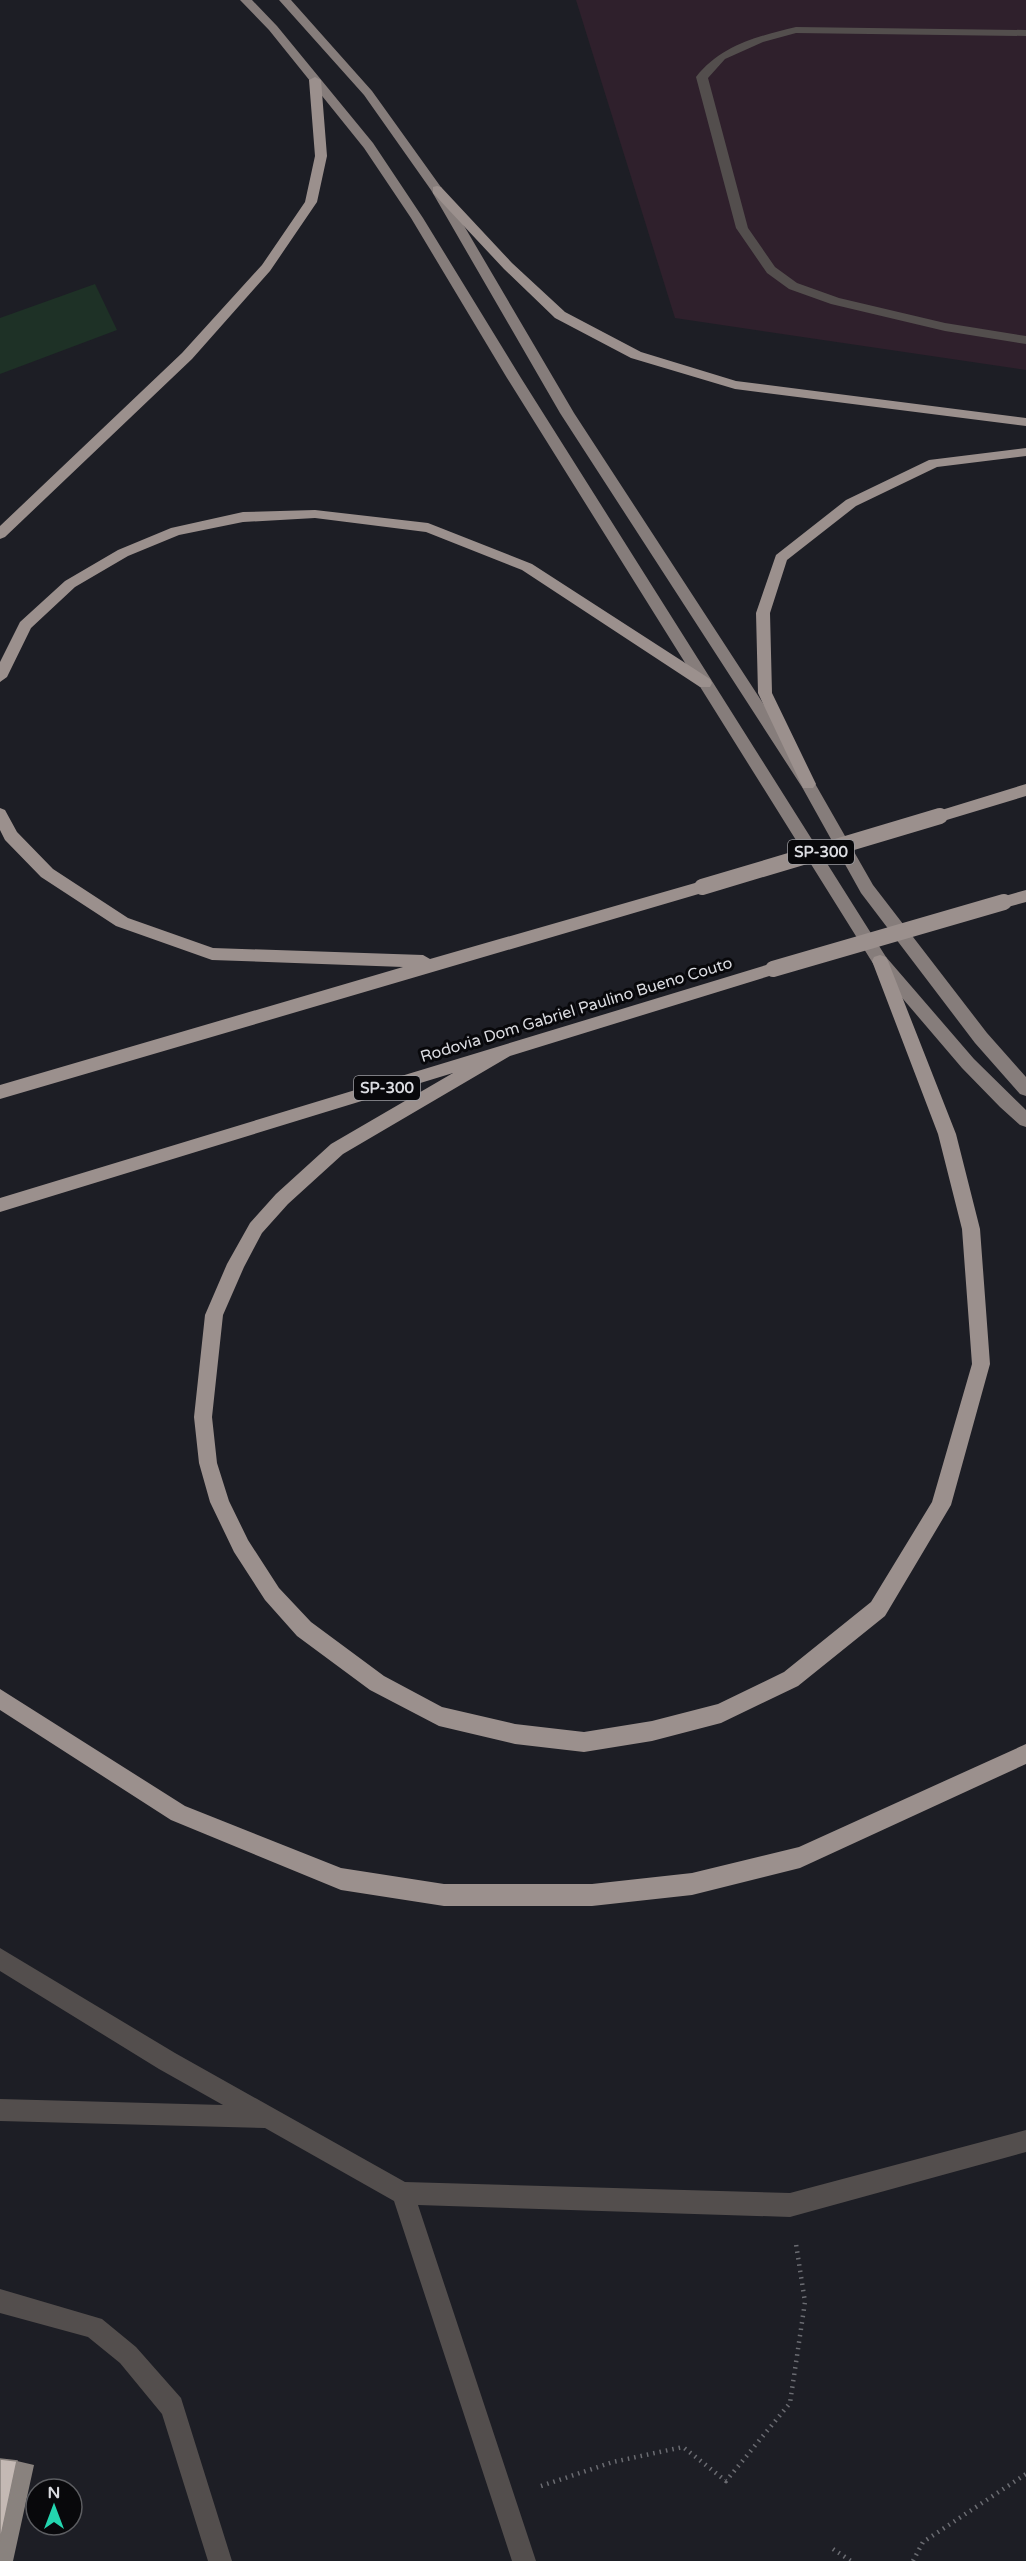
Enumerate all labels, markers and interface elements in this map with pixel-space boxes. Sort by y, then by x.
road number: SP-300 [788,840,854,864]
street label: Rodovia Dom Gabriel Paulino Bueno Couto [418,953,735,1067]
road number: SP-300 [354,1076,420,1100]
north arrow [24,2477,84,2537]
text: N [48,2483,60,2503]

